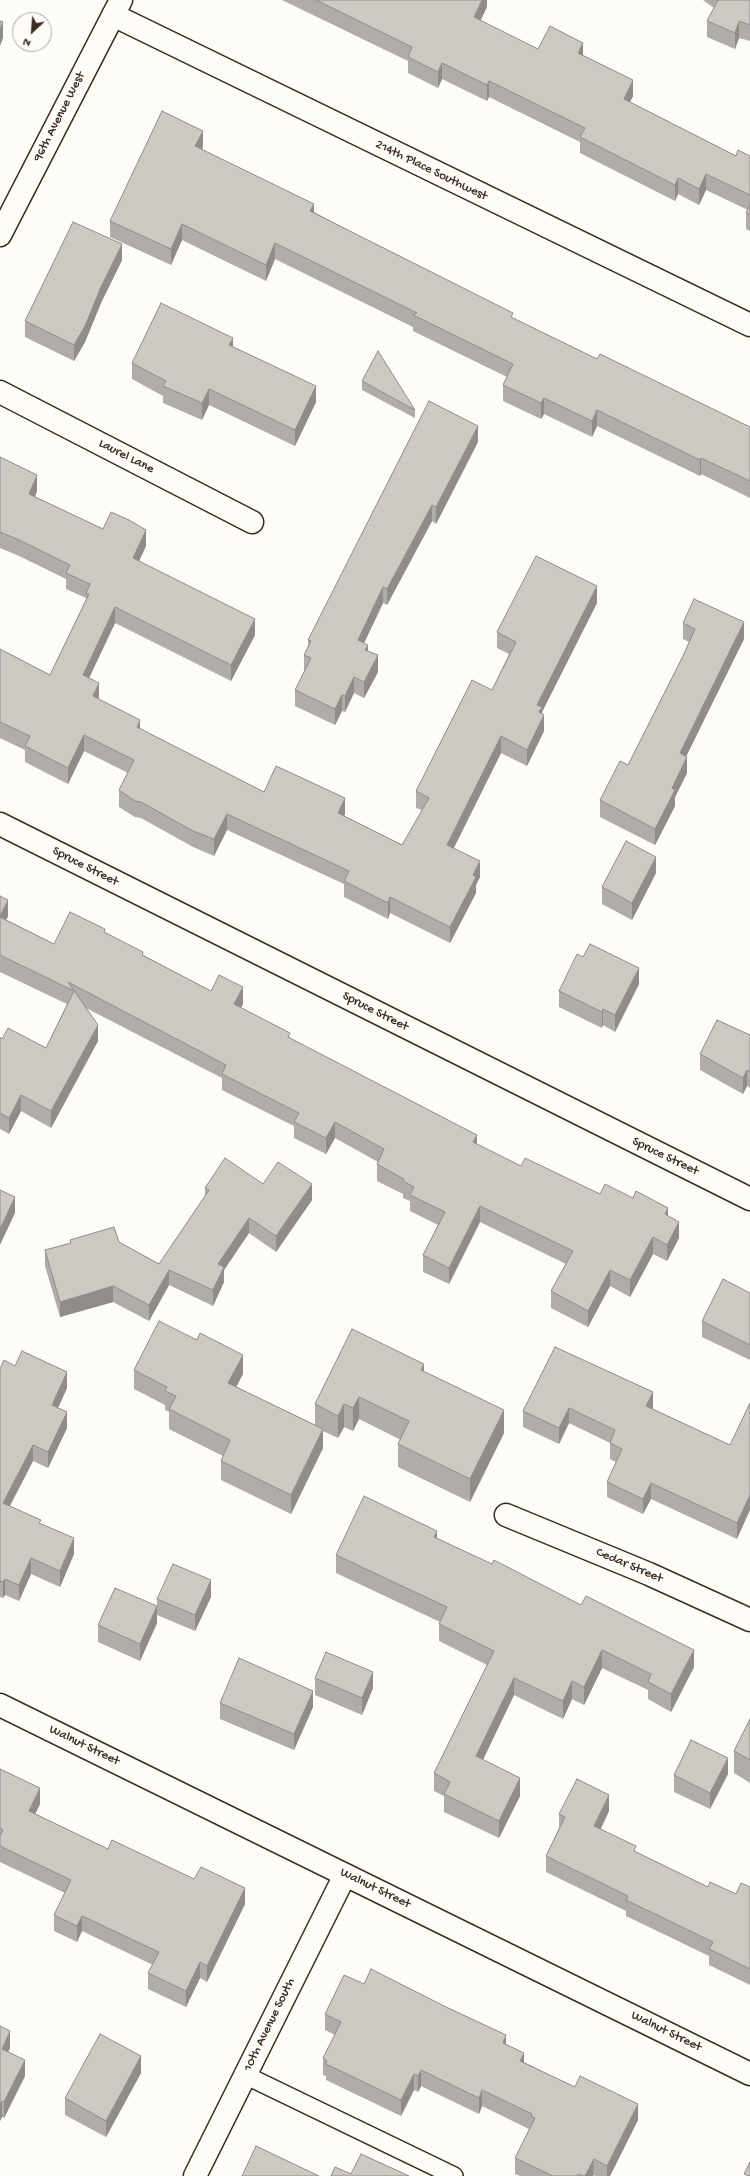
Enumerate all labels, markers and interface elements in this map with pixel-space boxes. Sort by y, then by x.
north arrow [12,12,52,52]
text: N [21,35,33,49]
street label: 96th Avenue West [31,70,89,164]
street label: 214th Place Southwest [372,137,490,205]
street label: Laurel Lane [96,436,156,478]
street label: Spruce Street [49,844,121,890]
street label: Spruce Street [339,989,411,1035]
street label: Spruce Street [629,1134,701,1180]
street label: Cedar Street [593,1545,665,1587]
street label: Walnut Street [46,1722,122,1770]
street label: Walnut Street [337,1865,413,1913]
street label: 10th Avenue South [241,1976,299,2074]
street label: Walnut Street [628,2008,704,2056]

